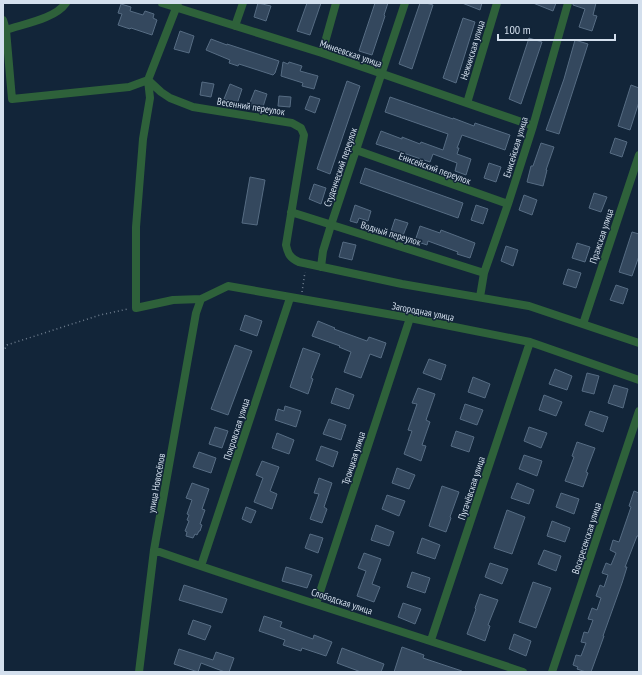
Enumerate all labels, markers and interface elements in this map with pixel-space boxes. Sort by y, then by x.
scale bar [498,16,615,42]
street label: Нежинская улица [457,19,488,81]
text: 100 m [504,22,531,37]
street label: Минеевская улица [318,37,384,70]
street label: Весенний переулок [216,95,286,118]
street label: Енисейская улица [500,115,531,179]
street label: Студенческий переулок [321,126,360,208]
street label: Енисейский переулок [397,149,473,188]
street label: Пражская улица [587,207,616,265]
street label: Водный переулок [359,218,423,249]
street label: Загородная улица [391,299,455,324]
street label: Покровская улица [220,397,253,462]
street label: Троицкая улица [339,430,368,486]
street label: улица Новосёлов [145,452,168,514]
street label: Пугачёвская улица [455,455,488,522]
street label: Воскресенская улица [569,501,604,576]
street label: Слободская улица [310,585,374,617]

